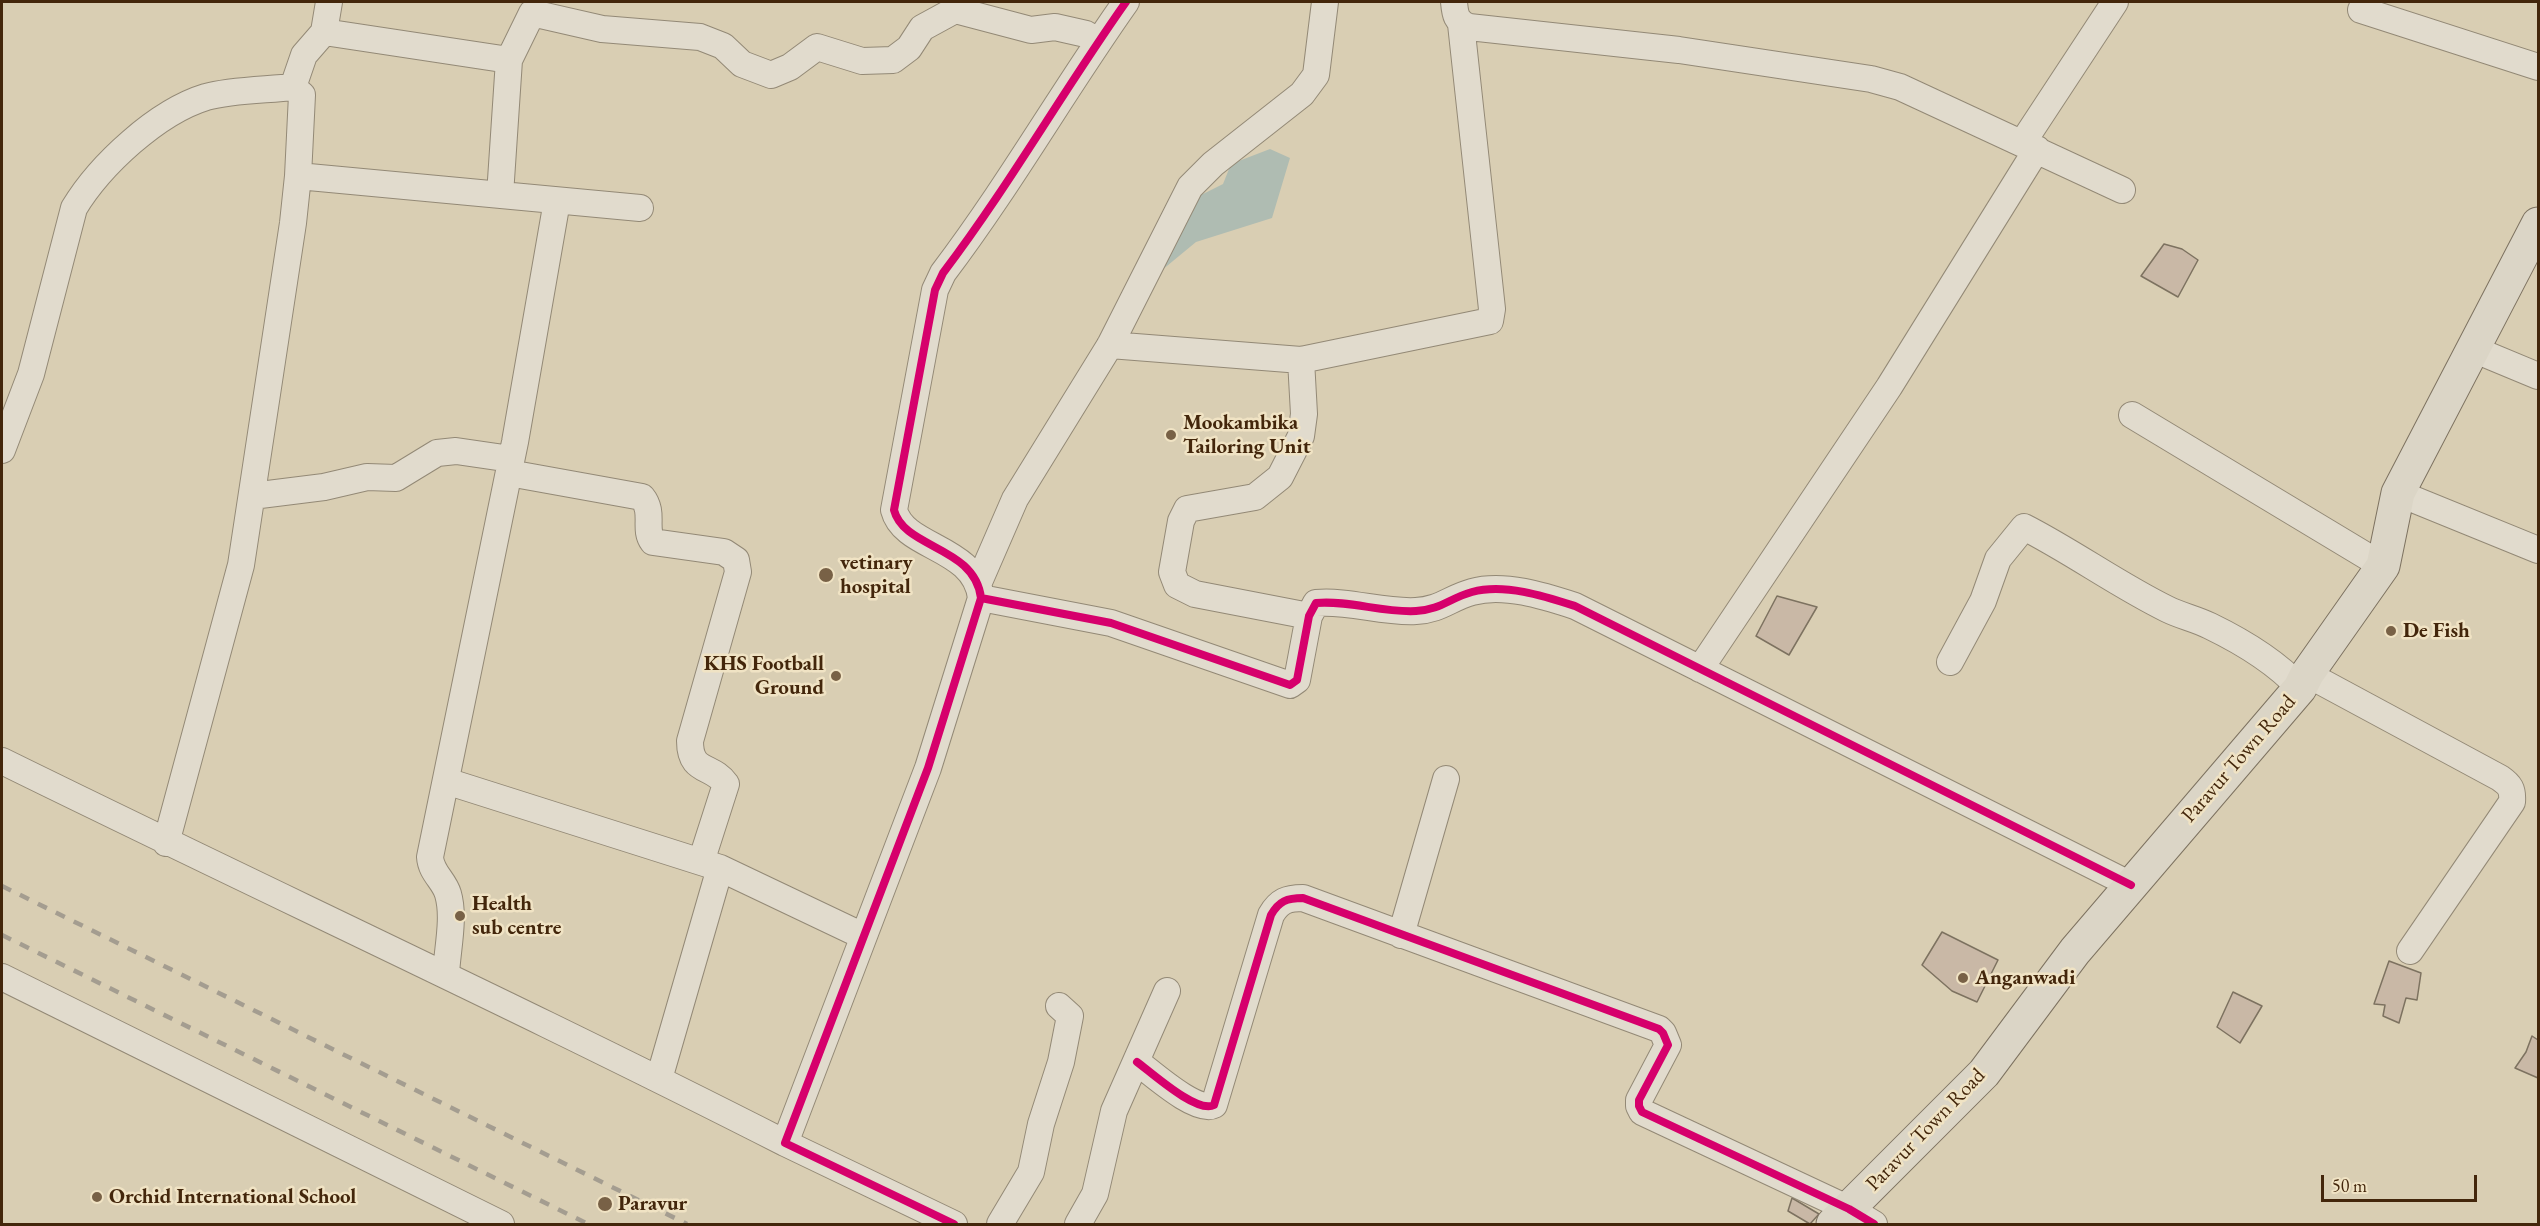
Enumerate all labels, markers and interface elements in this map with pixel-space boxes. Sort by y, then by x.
place label: Mookambika Tailoring Unit [1183,410,1311,460]
marker: Mookambika Tailoring Unit [1164,428,1178,442]
place label: vetinary hospital [840,550,912,600]
marker: vetinary hospital [817,566,835,584]
place label: De Fish [2403,618,2470,644]
marker: De Fish [2384,624,2398,638]
place label: KHS Football Ground [704,651,824,701]
marker: KHS Football Ground [829,669,843,683]
street label: Paravur Town Road [2177,690,2301,828]
place label: Health sub centre [472,891,561,941]
marker: Health sub centre [453,909,467,923]
place label: Anganwadi [1975,965,2075,991]
marker: Anganwadi [1956,971,1970,985]
street label: Paravur Town Road [1861,1063,1991,1197]
scale bar [2324,1163,2480,1201]
text: 50 m [2332,1174,2367,1197]
place label: Orchid International School [109,1184,356,1210]
marker: Orchid International School [90,1190,104,1204]
place label: Paravur [618,1191,687,1217]
marker: Paravur [596,1195,614,1213]

